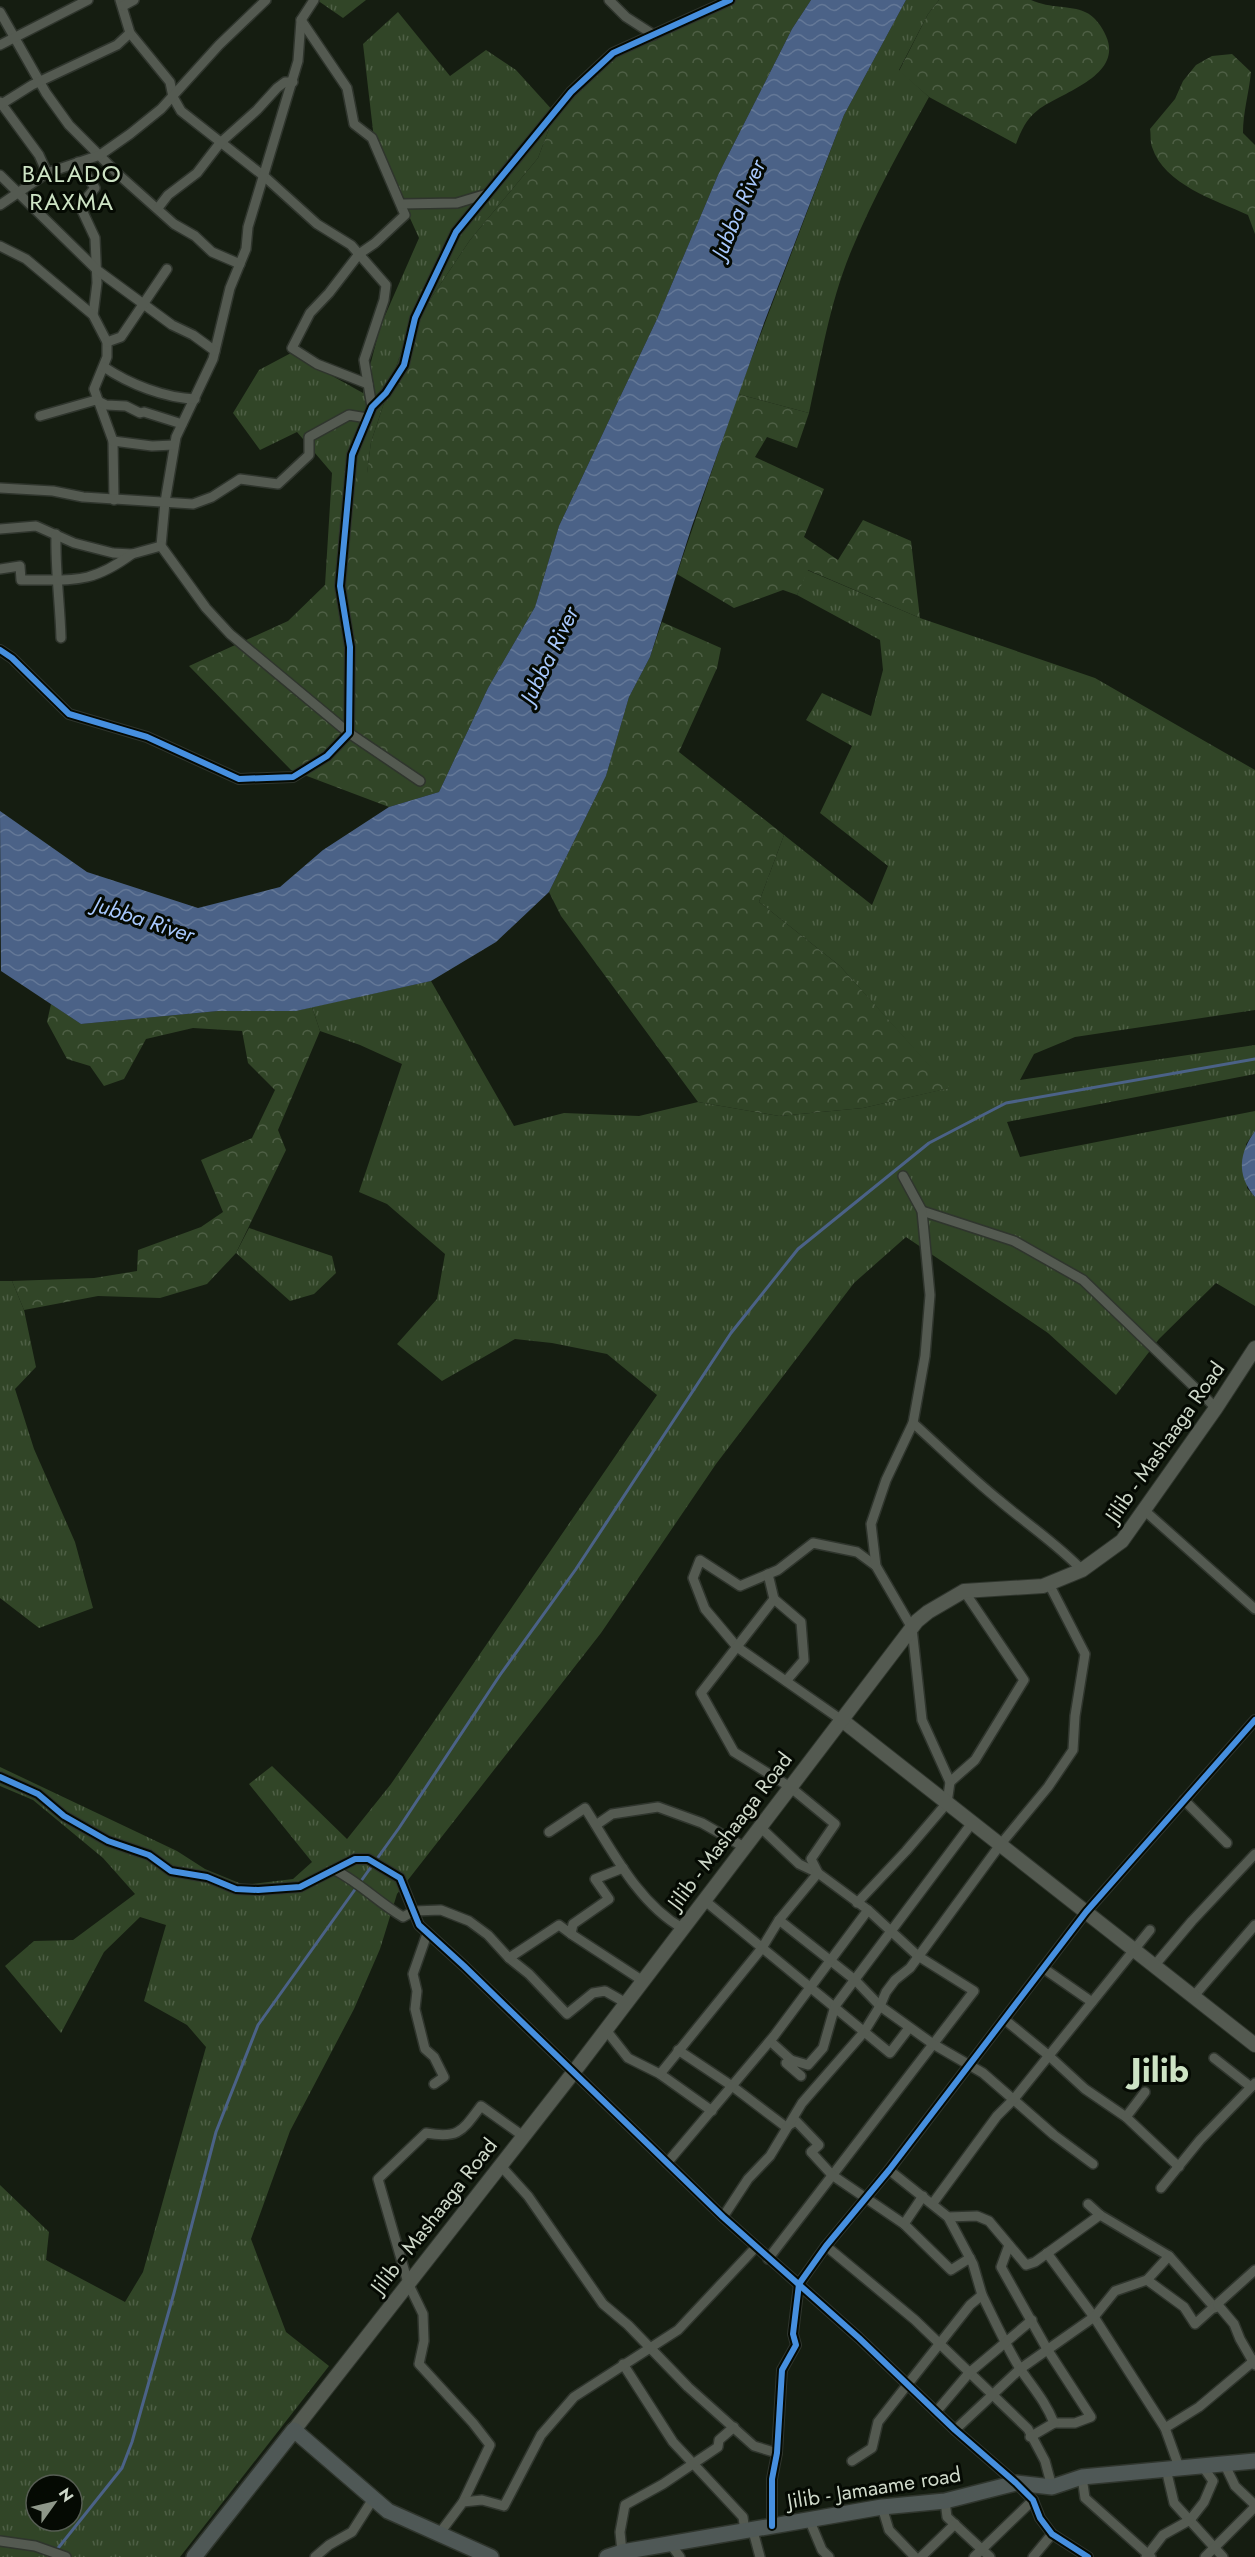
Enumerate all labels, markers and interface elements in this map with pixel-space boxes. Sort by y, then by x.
water label: Jubba River [701,153,774,267]
district label: BALADO RAXMA [22,156,122,219]
water label: Jubba River [510,600,587,712]
water label: Jubba River [86,886,200,951]
street label: Jilib - Mashaaga Road [1096,1355,1232,1531]
street label: Jilib - Mashaaga Road [659,1746,799,1918]
district label: Jilib [1125,2047,1189,2094]
street label: Jilib - Mashaaga Road [362,2132,504,2303]
street label: Jilib - Jamaame road [782,2459,963,2517]
north arrow [24,2473,84,2533]
text: N [53,2483,79,2507]

